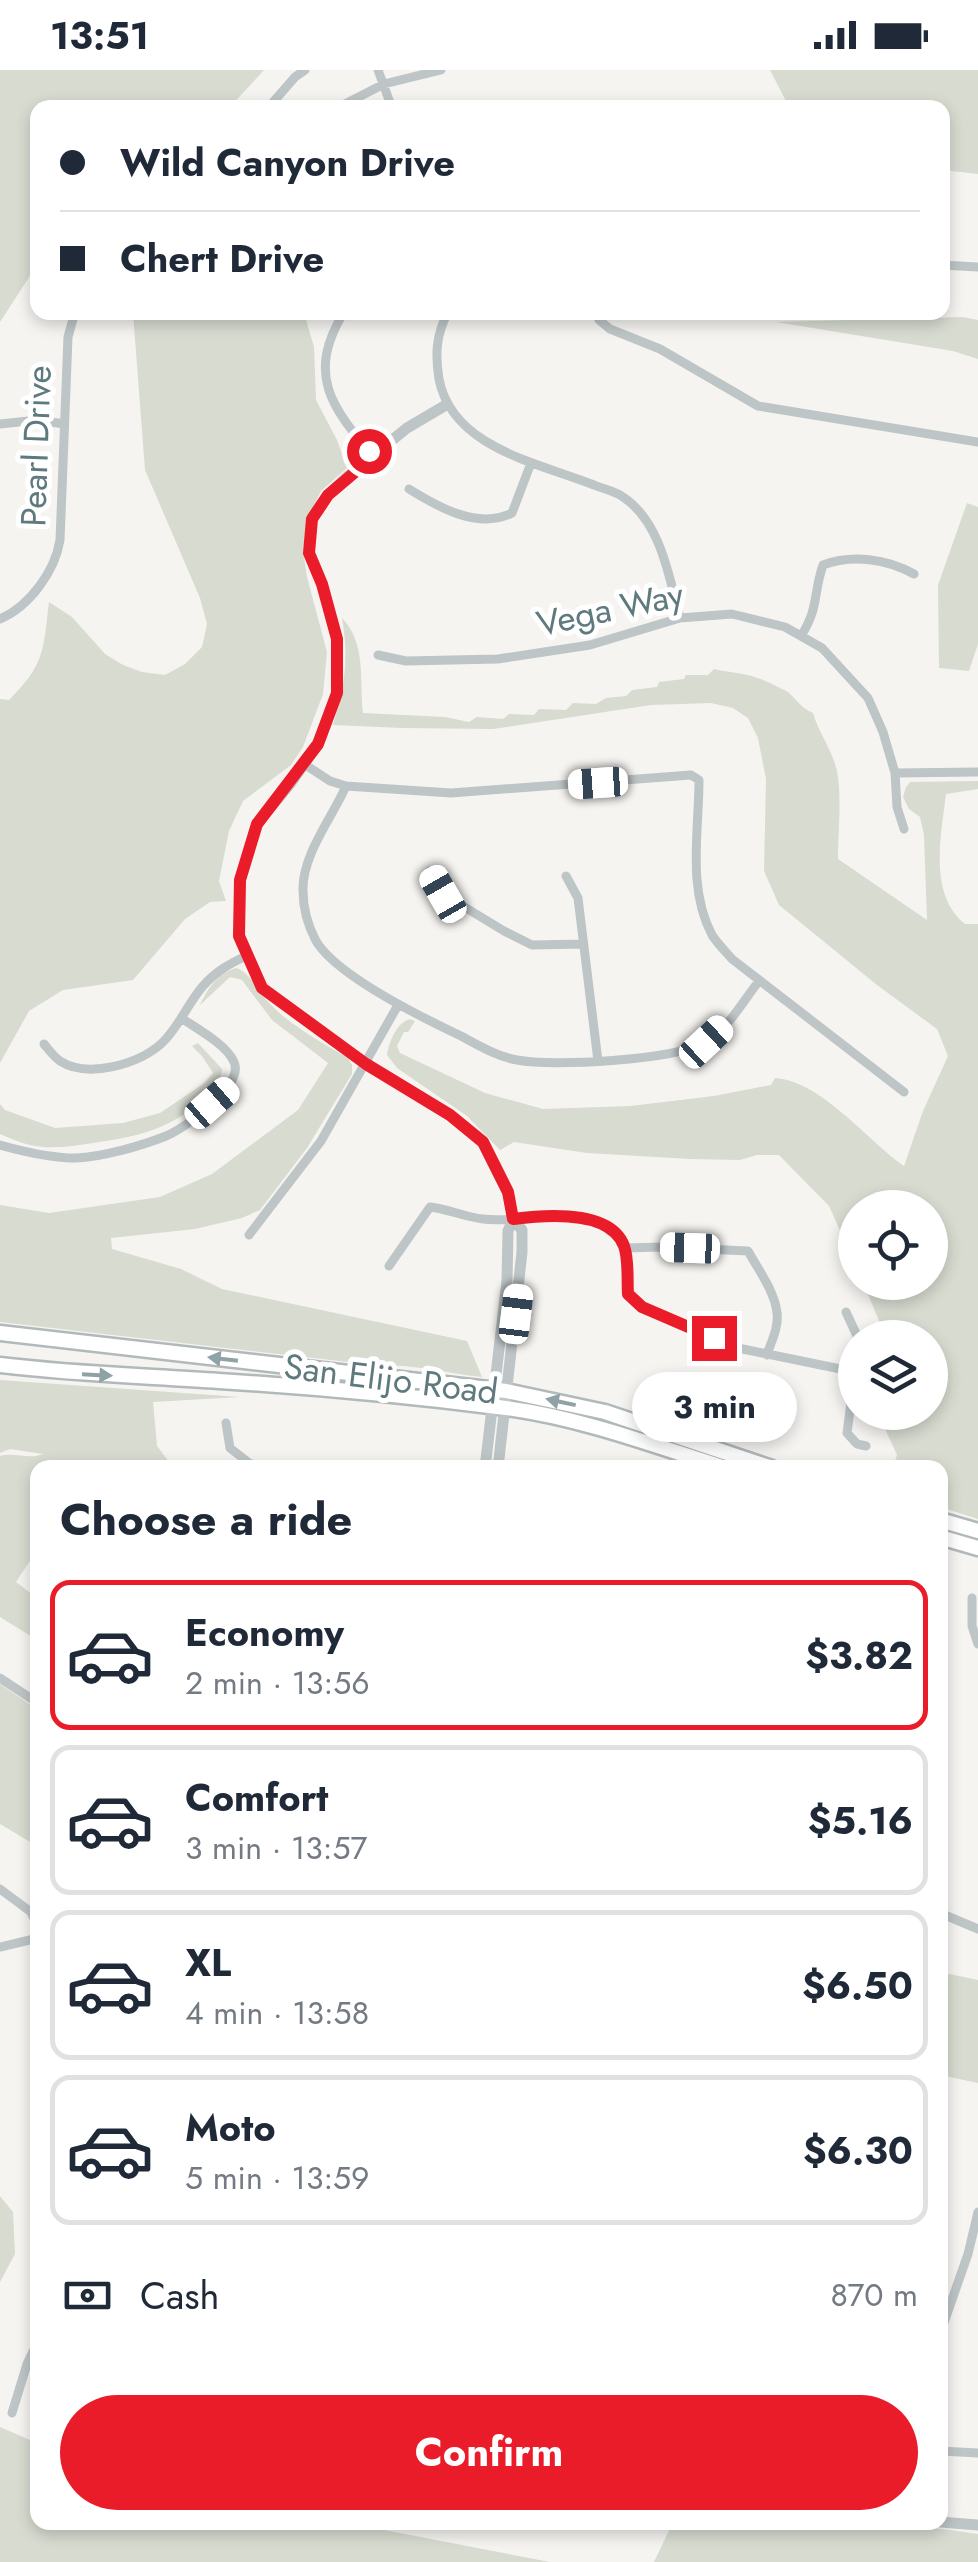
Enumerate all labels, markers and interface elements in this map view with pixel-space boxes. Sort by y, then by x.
text: 13:51 [50,8,149,63]
text: Wild Canyon Drive [120,135,455,190]
text: Chert Drive [120,231,324,286]
street label: Pearl Drive [8,364,64,528]
route start [347,429,392,474]
street label: Vega Way [532,569,689,649]
car [567,766,629,800]
car [415,861,471,927]
car [674,1011,738,1073]
car [180,1072,244,1134]
map controls [838,1190,948,1430]
button: locate [838,1190,948,1300]
car [659,1232,721,1264]
car [497,1282,535,1346]
route end [692,1316,737,1361]
button: layers [838,1320,948,1430]
street label: San Elijo Road [281,1341,501,1417]
one-way arrow [206,1351,238,1367]
one-way arrow [81,1367,113,1383]
callout: 3 min [632,1373,796,1443]
text: 3 min [673,1384,756,1430]
one-way arrow [545,1394,576,1410]
text: Choose a ride [60,1487,352,1552]
text: Economy [185,1605,344,1660]
icon: car [65,1610,155,1700]
text: $3.82 [805,1628,913,1683]
text: 2 min · 13:56 [185,1660,370,1706]
text: Comfort [185,1770,328,1825]
icon: car [65,1775,155,1865]
text: $5.16 [808,1793,913,1848]
text: 3 min · 13:57 [185,1825,367,1871]
text: XL [185,1935,231,1990]
icon: car [65,1940,155,2030]
text: $6.50 [802,1958,913,2013]
text: 4 min · 13:58 [185,1990,369,2036]
text: Moto [185,2100,276,2155]
icon: car [65,2105,155,2195]
text: $6.30 [803,2123,913,2178]
text: 5 min · 13:59 [185,2155,369,2201]
icon: cash [60,2268,115,2323]
text: Cash [140,2268,220,2323]
text: 870 m [830,2272,918,2318]
button: Confirm [60,2395,918,2510]

